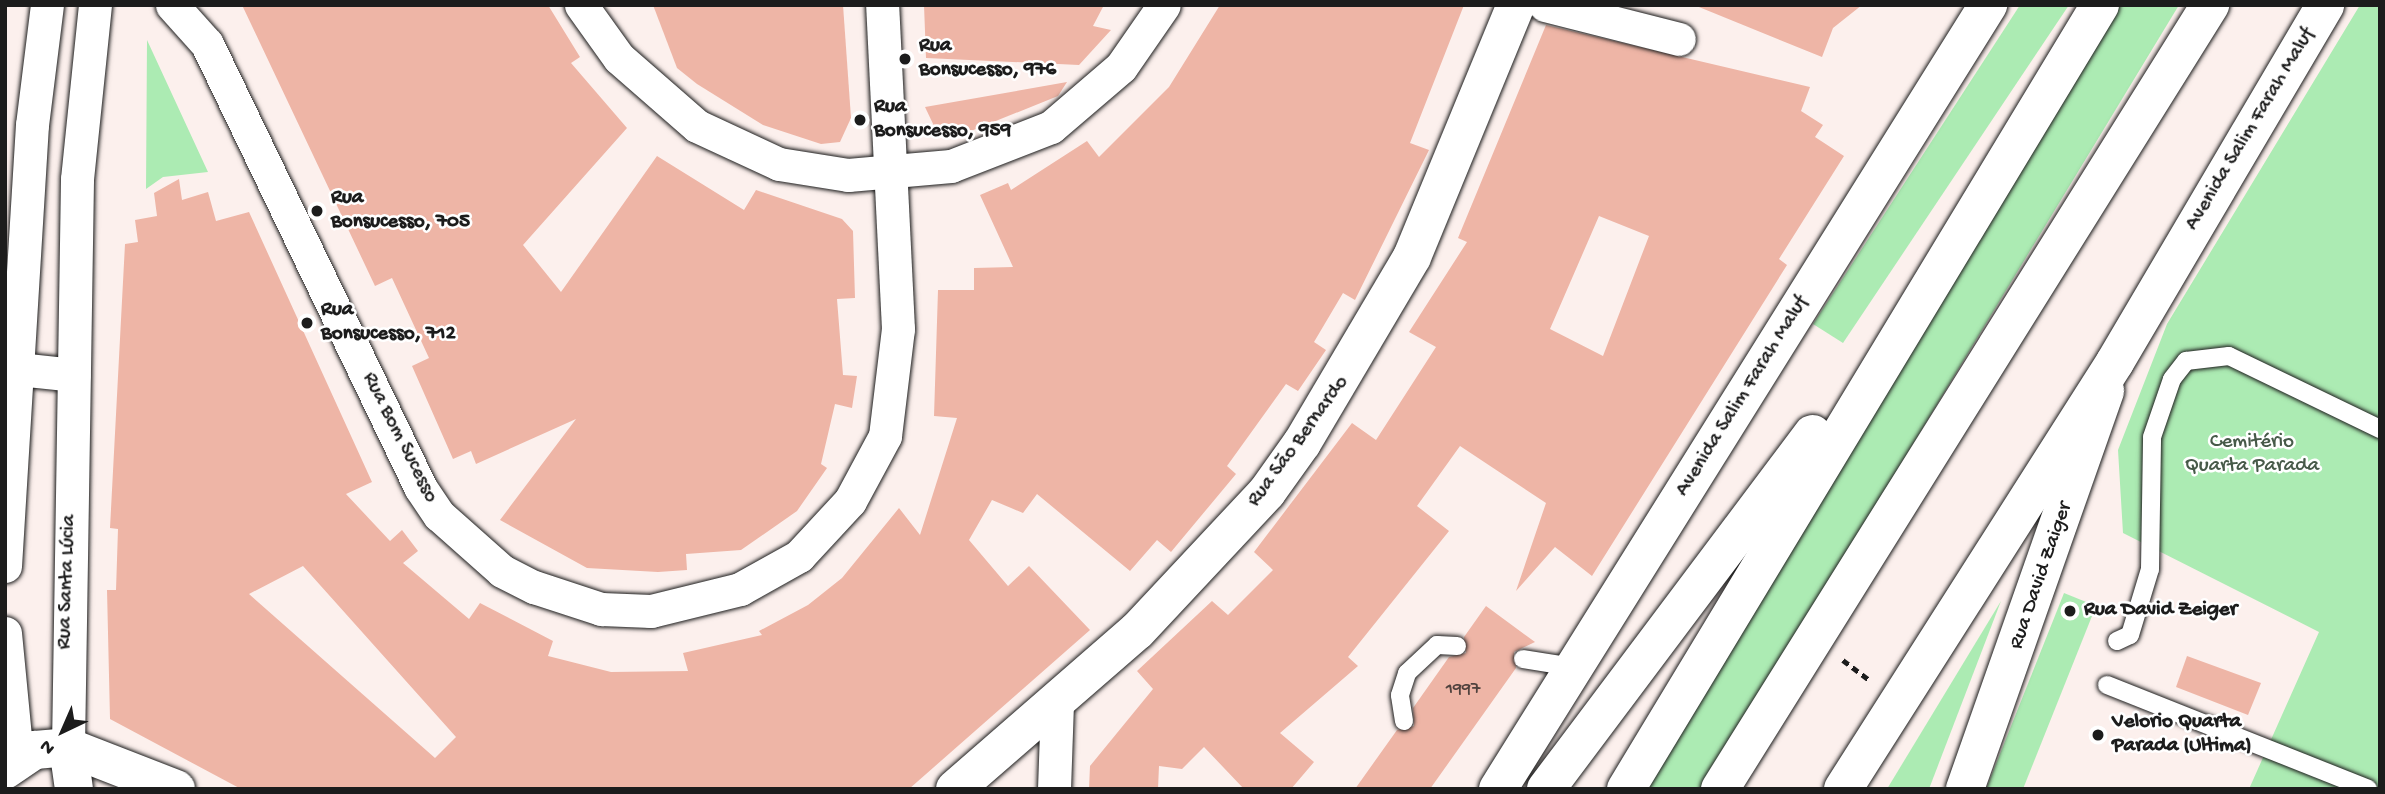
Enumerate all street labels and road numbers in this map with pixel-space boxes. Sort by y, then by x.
street label: Avenida Salim Farah Maluf [2181,24,2321,236]
street label: Avenida Salim Farah Maluf [1671,292,1815,502]
street label: Rua Bom Sucesso [355,369,443,507]
street label: Rua São Bernardo [1243,371,1355,513]
street label: Rua David Zaiger [2005,499,2079,653]
street label: Rua Santa Lúcia [53,514,83,650]

